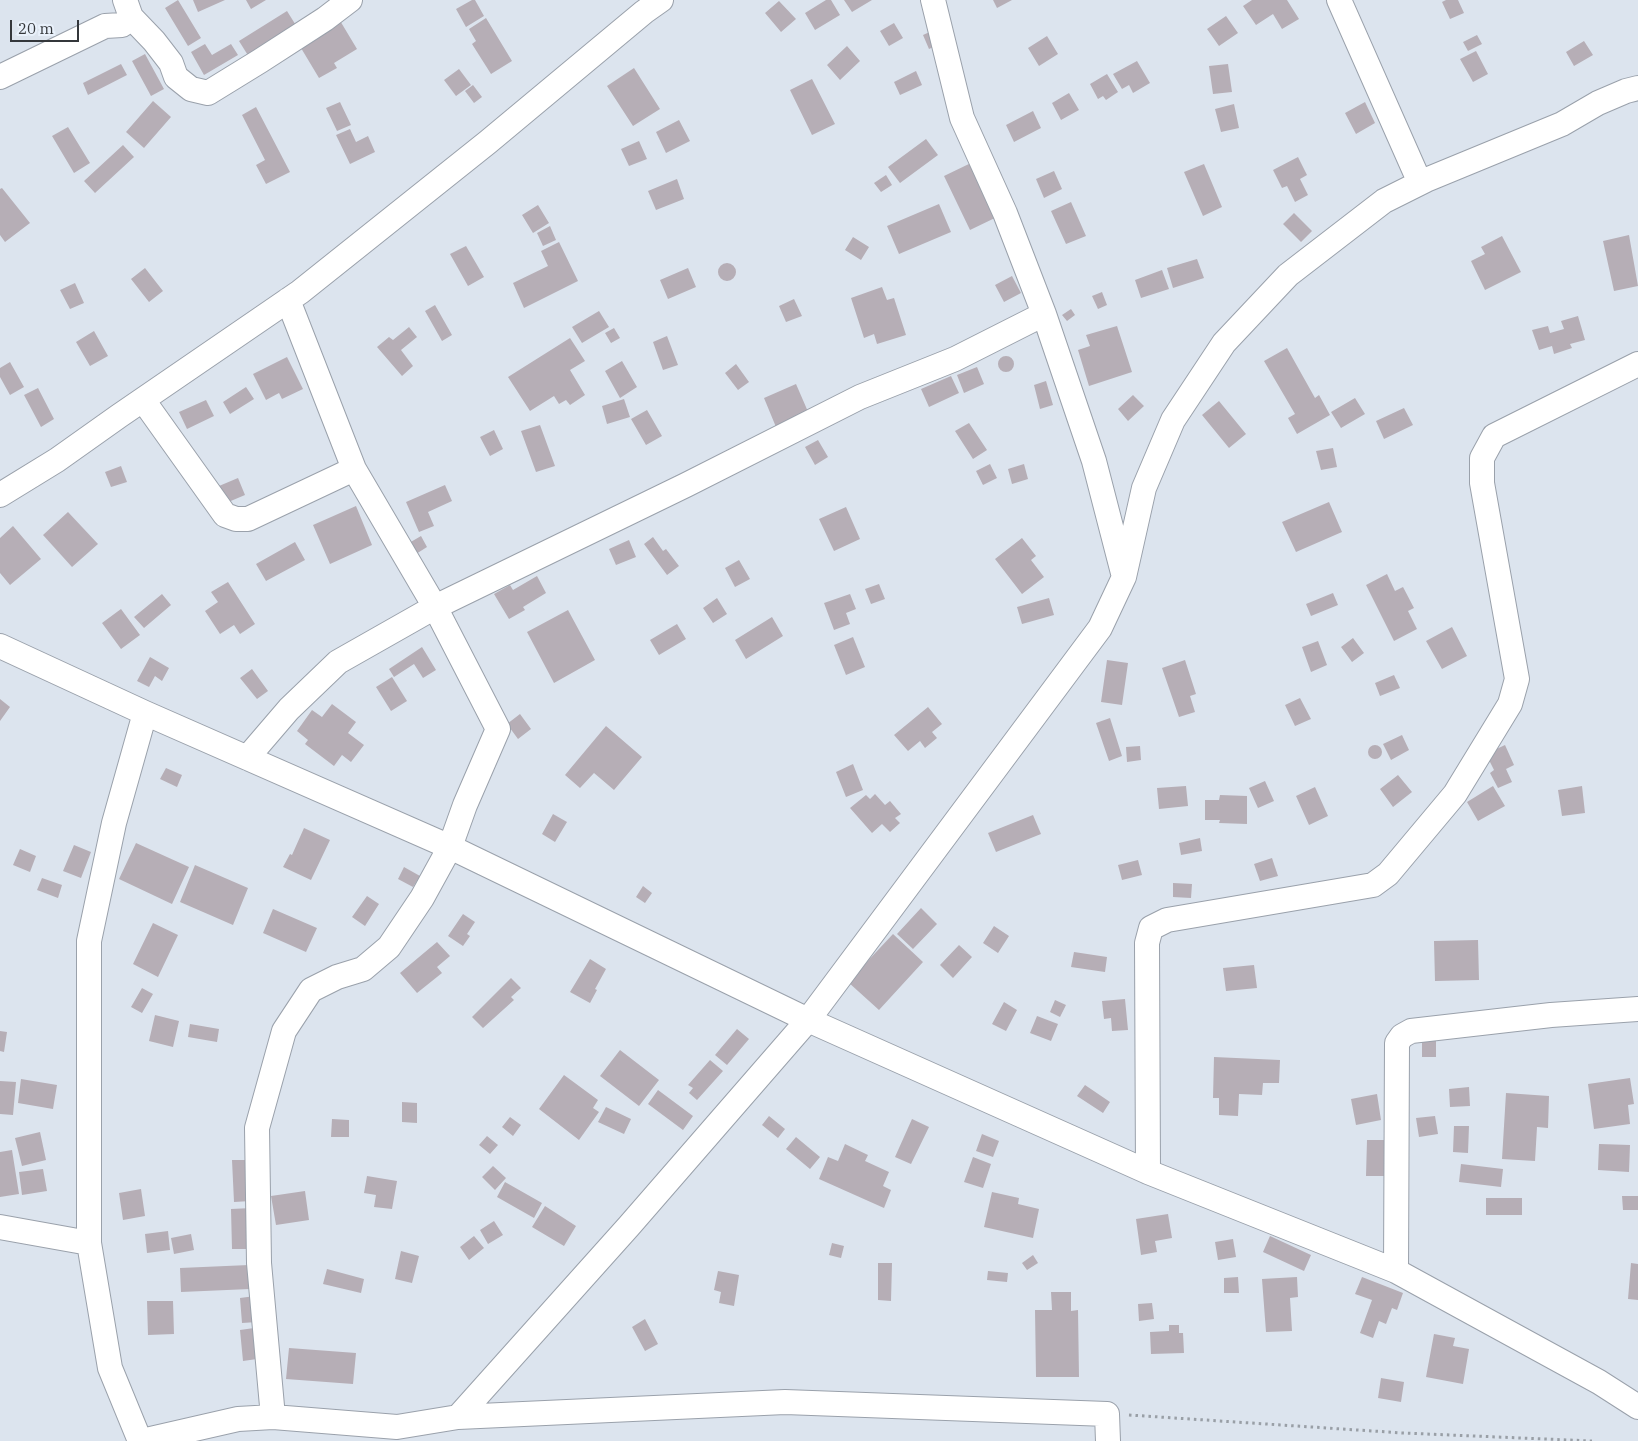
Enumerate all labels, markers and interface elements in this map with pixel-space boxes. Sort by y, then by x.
scale bar [12,10,81,42]
text: 20 m [18,19,54,38]

